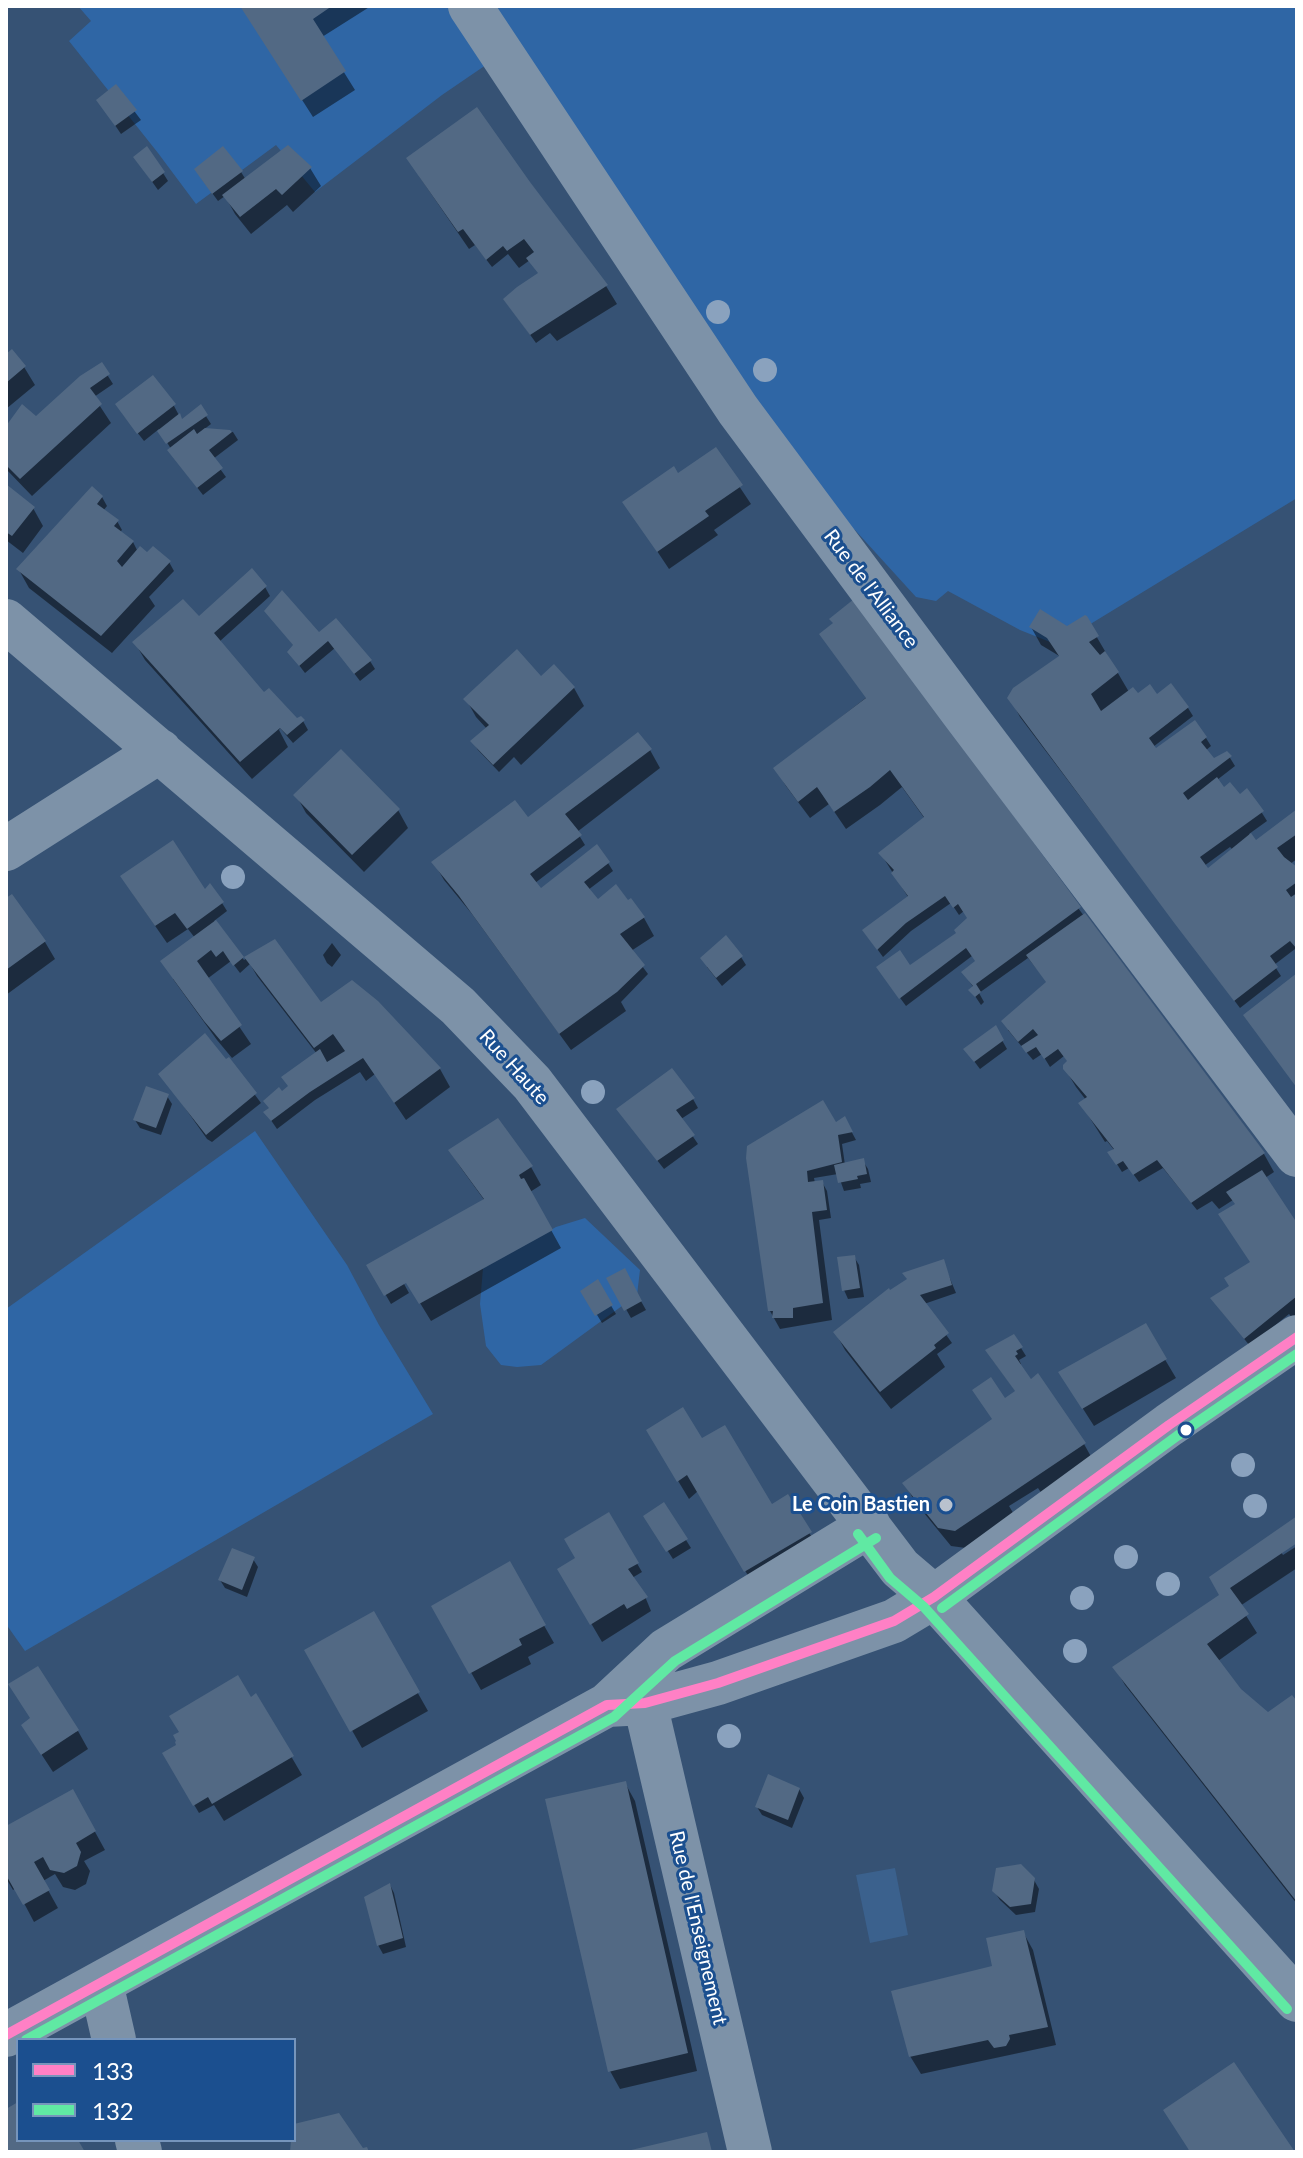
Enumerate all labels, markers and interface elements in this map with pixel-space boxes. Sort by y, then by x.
street label: Rue de l'Alliance [819,525,923,653]
street label: Rue Haute [474,1025,554,1109]
unlabelled marker [1178,1422,1194,1438]
place label: Le Coin Bastien [792,1493,930,1517]
marker: Le Coin Bastien [937,1496,955,1514]
street label: Rue de l'Enseignement [664,1829,732,2027]
legend [16,2038,296,2142]
text: 133 [92,2056,134,2085]
text: 132 [92,2096,134,2125]

